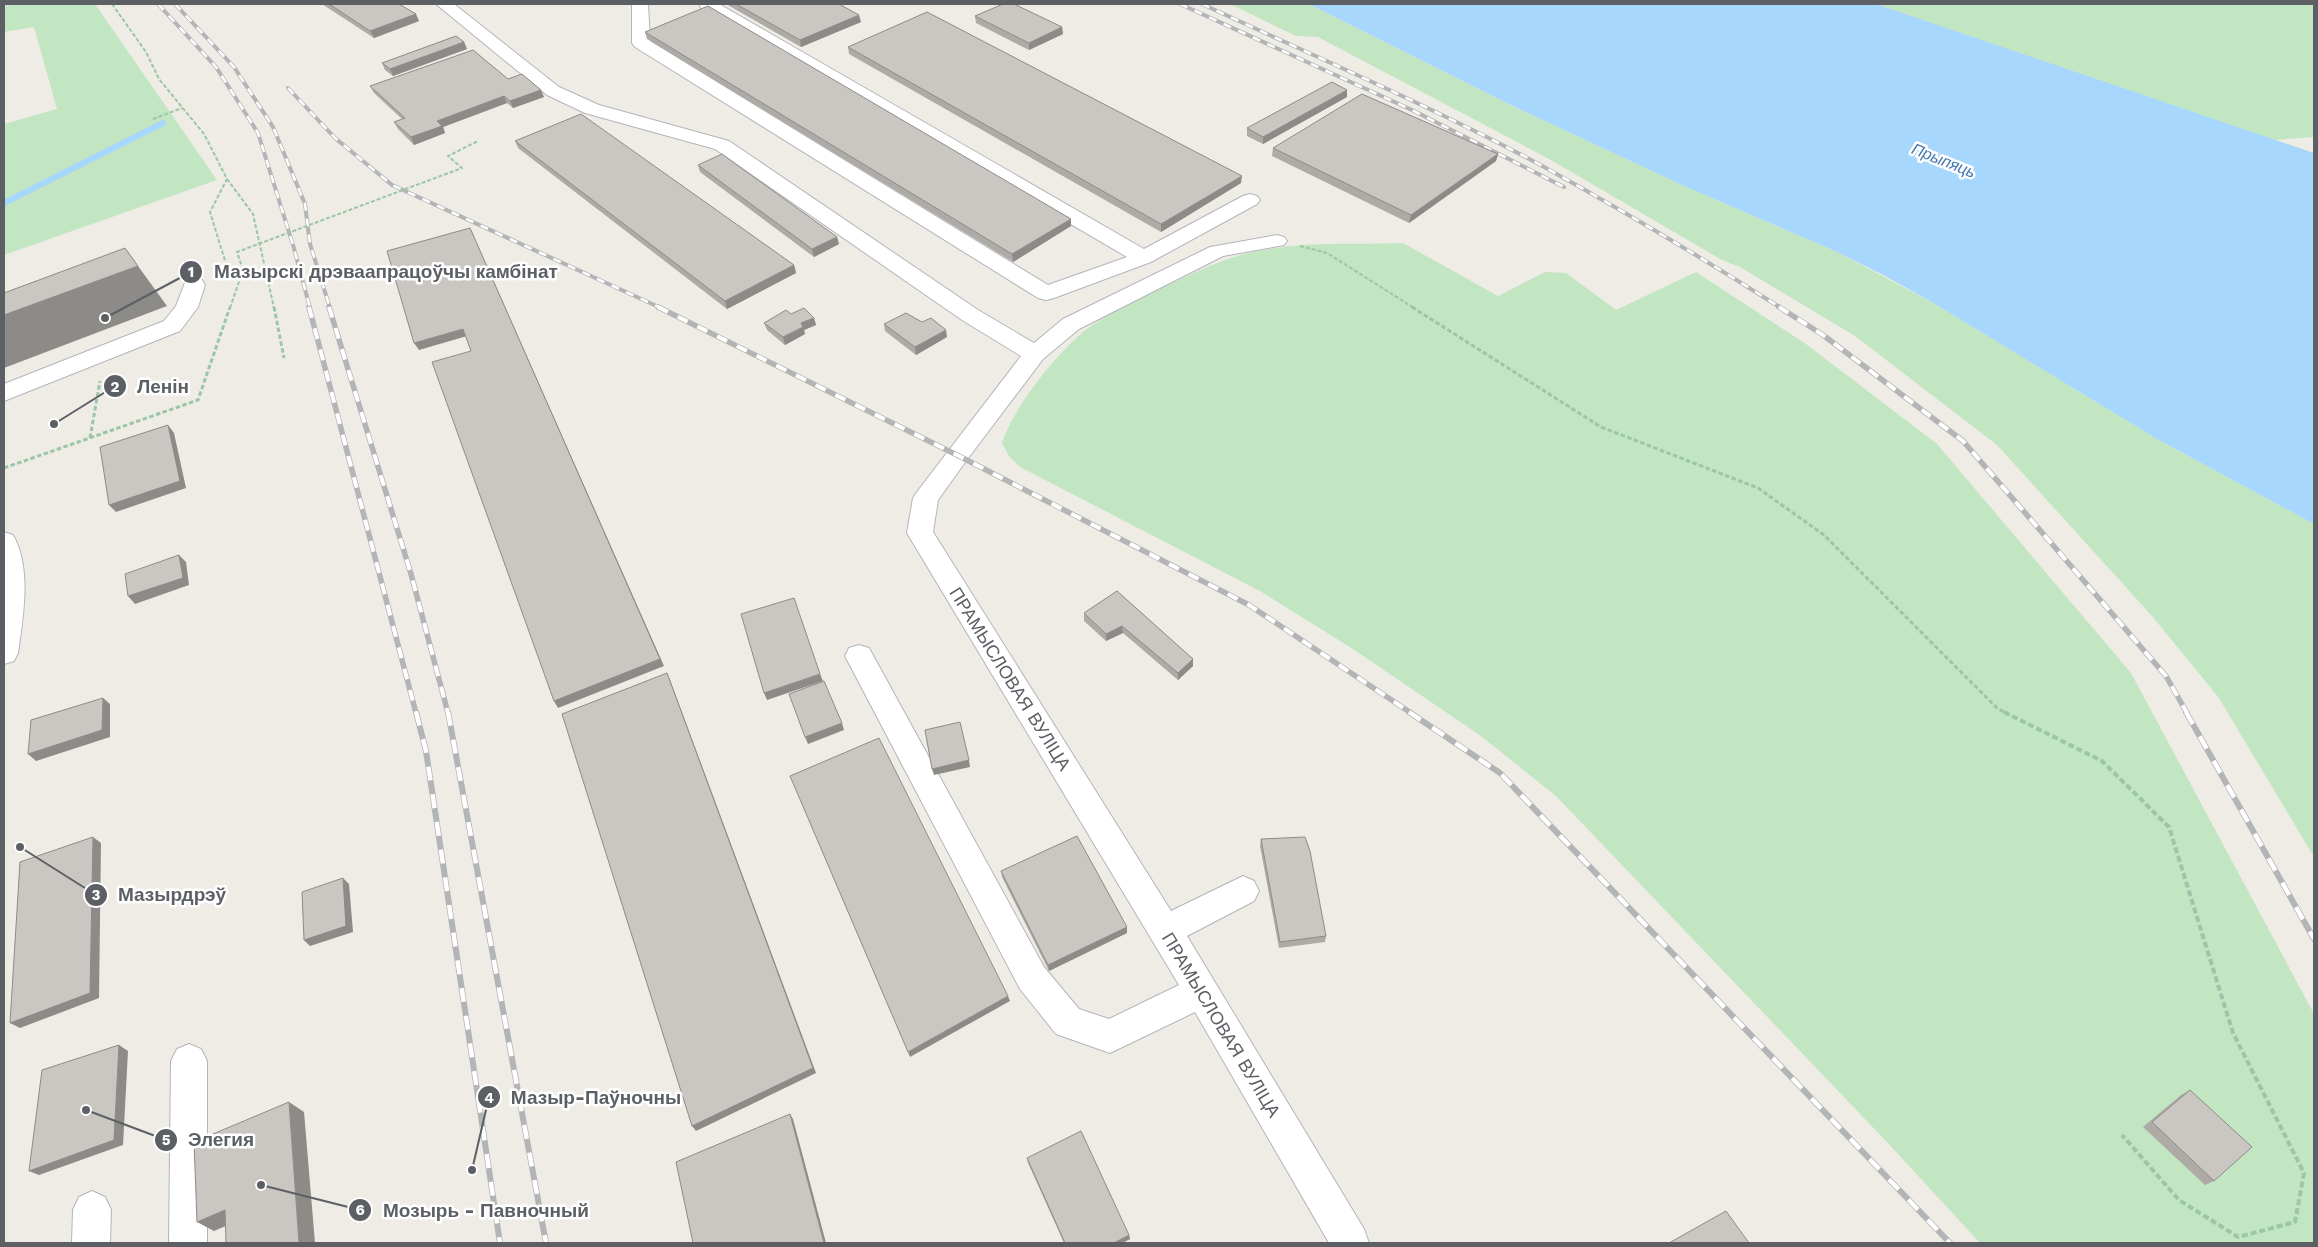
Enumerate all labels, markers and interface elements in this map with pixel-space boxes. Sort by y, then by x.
water label: Прыпяць [1909,139,1979,182]
callout: Мазырскі дрэваапрацоўчы камбінат [179,255,568,289]
text: Мазырскі дрэваапрацоўчы камбінат [214,260,558,283]
text: 1 [188,263,194,281]
callout: Ленін [102,369,199,403]
text: Ленін [137,375,189,398]
text: 2 [111,378,120,396]
street label: ПРАМЫСЛОВАЯ ВУЛІЦА [945,583,1075,774]
callout: Мазырдрэў [83,878,236,912]
text: Мазырдрэў [118,883,226,906]
text: 3 [92,886,101,904]
street label: ПРАМЫСЛОВАЯ ВУЛІЦА [1158,929,1285,1121]
callout: Мазыр-Паўночны [476,1080,691,1114]
text: Мазыр-Паўночны [511,1086,681,1109]
text: 4 [484,1089,494,1107]
callout: Элегия [153,1123,264,1157]
text: Элегия [188,1128,254,1151]
text: 5 [162,1131,171,1149]
callout: Мозырь - Павночный [348,1193,599,1227]
text: Мозырь - Павночный [383,1199,589,1222]
text: 6 [355,1201,365,1219]

